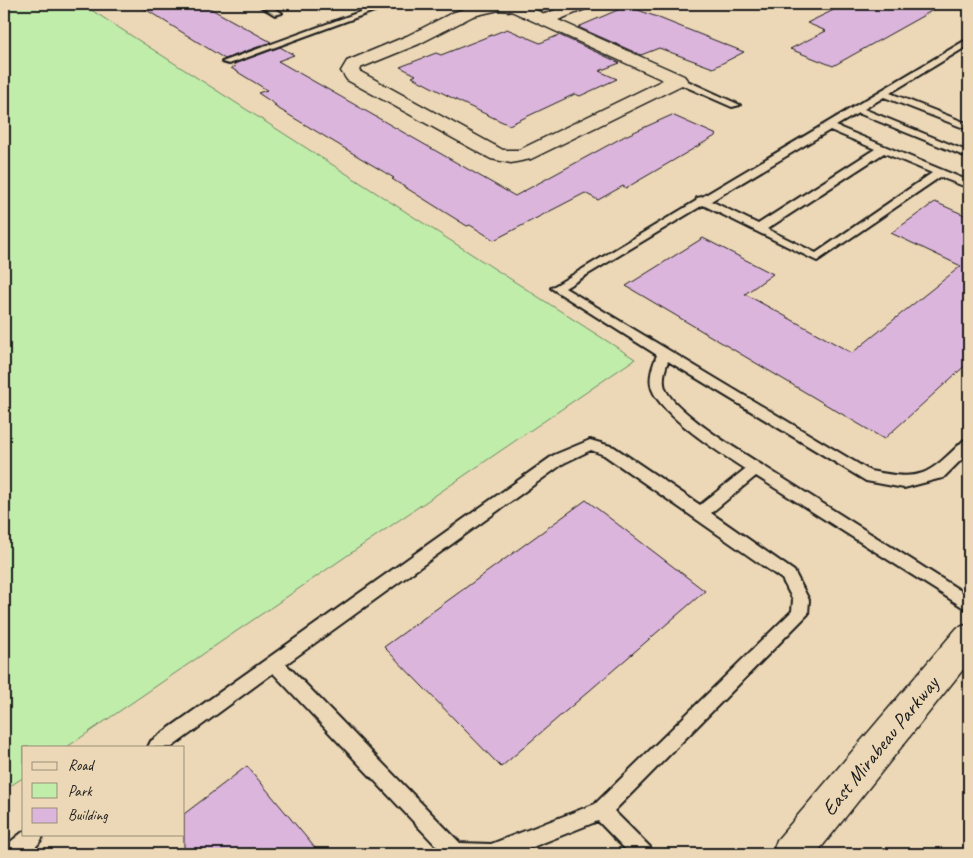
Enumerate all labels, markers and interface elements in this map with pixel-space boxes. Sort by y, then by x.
street label: East Mirabeau Parkway [816,670,945,821]
legend [22,746,185,836]
text: Road [68,756,95,775]
text: Park [68,782,93,801]
text: Building [68,806,108,825]

